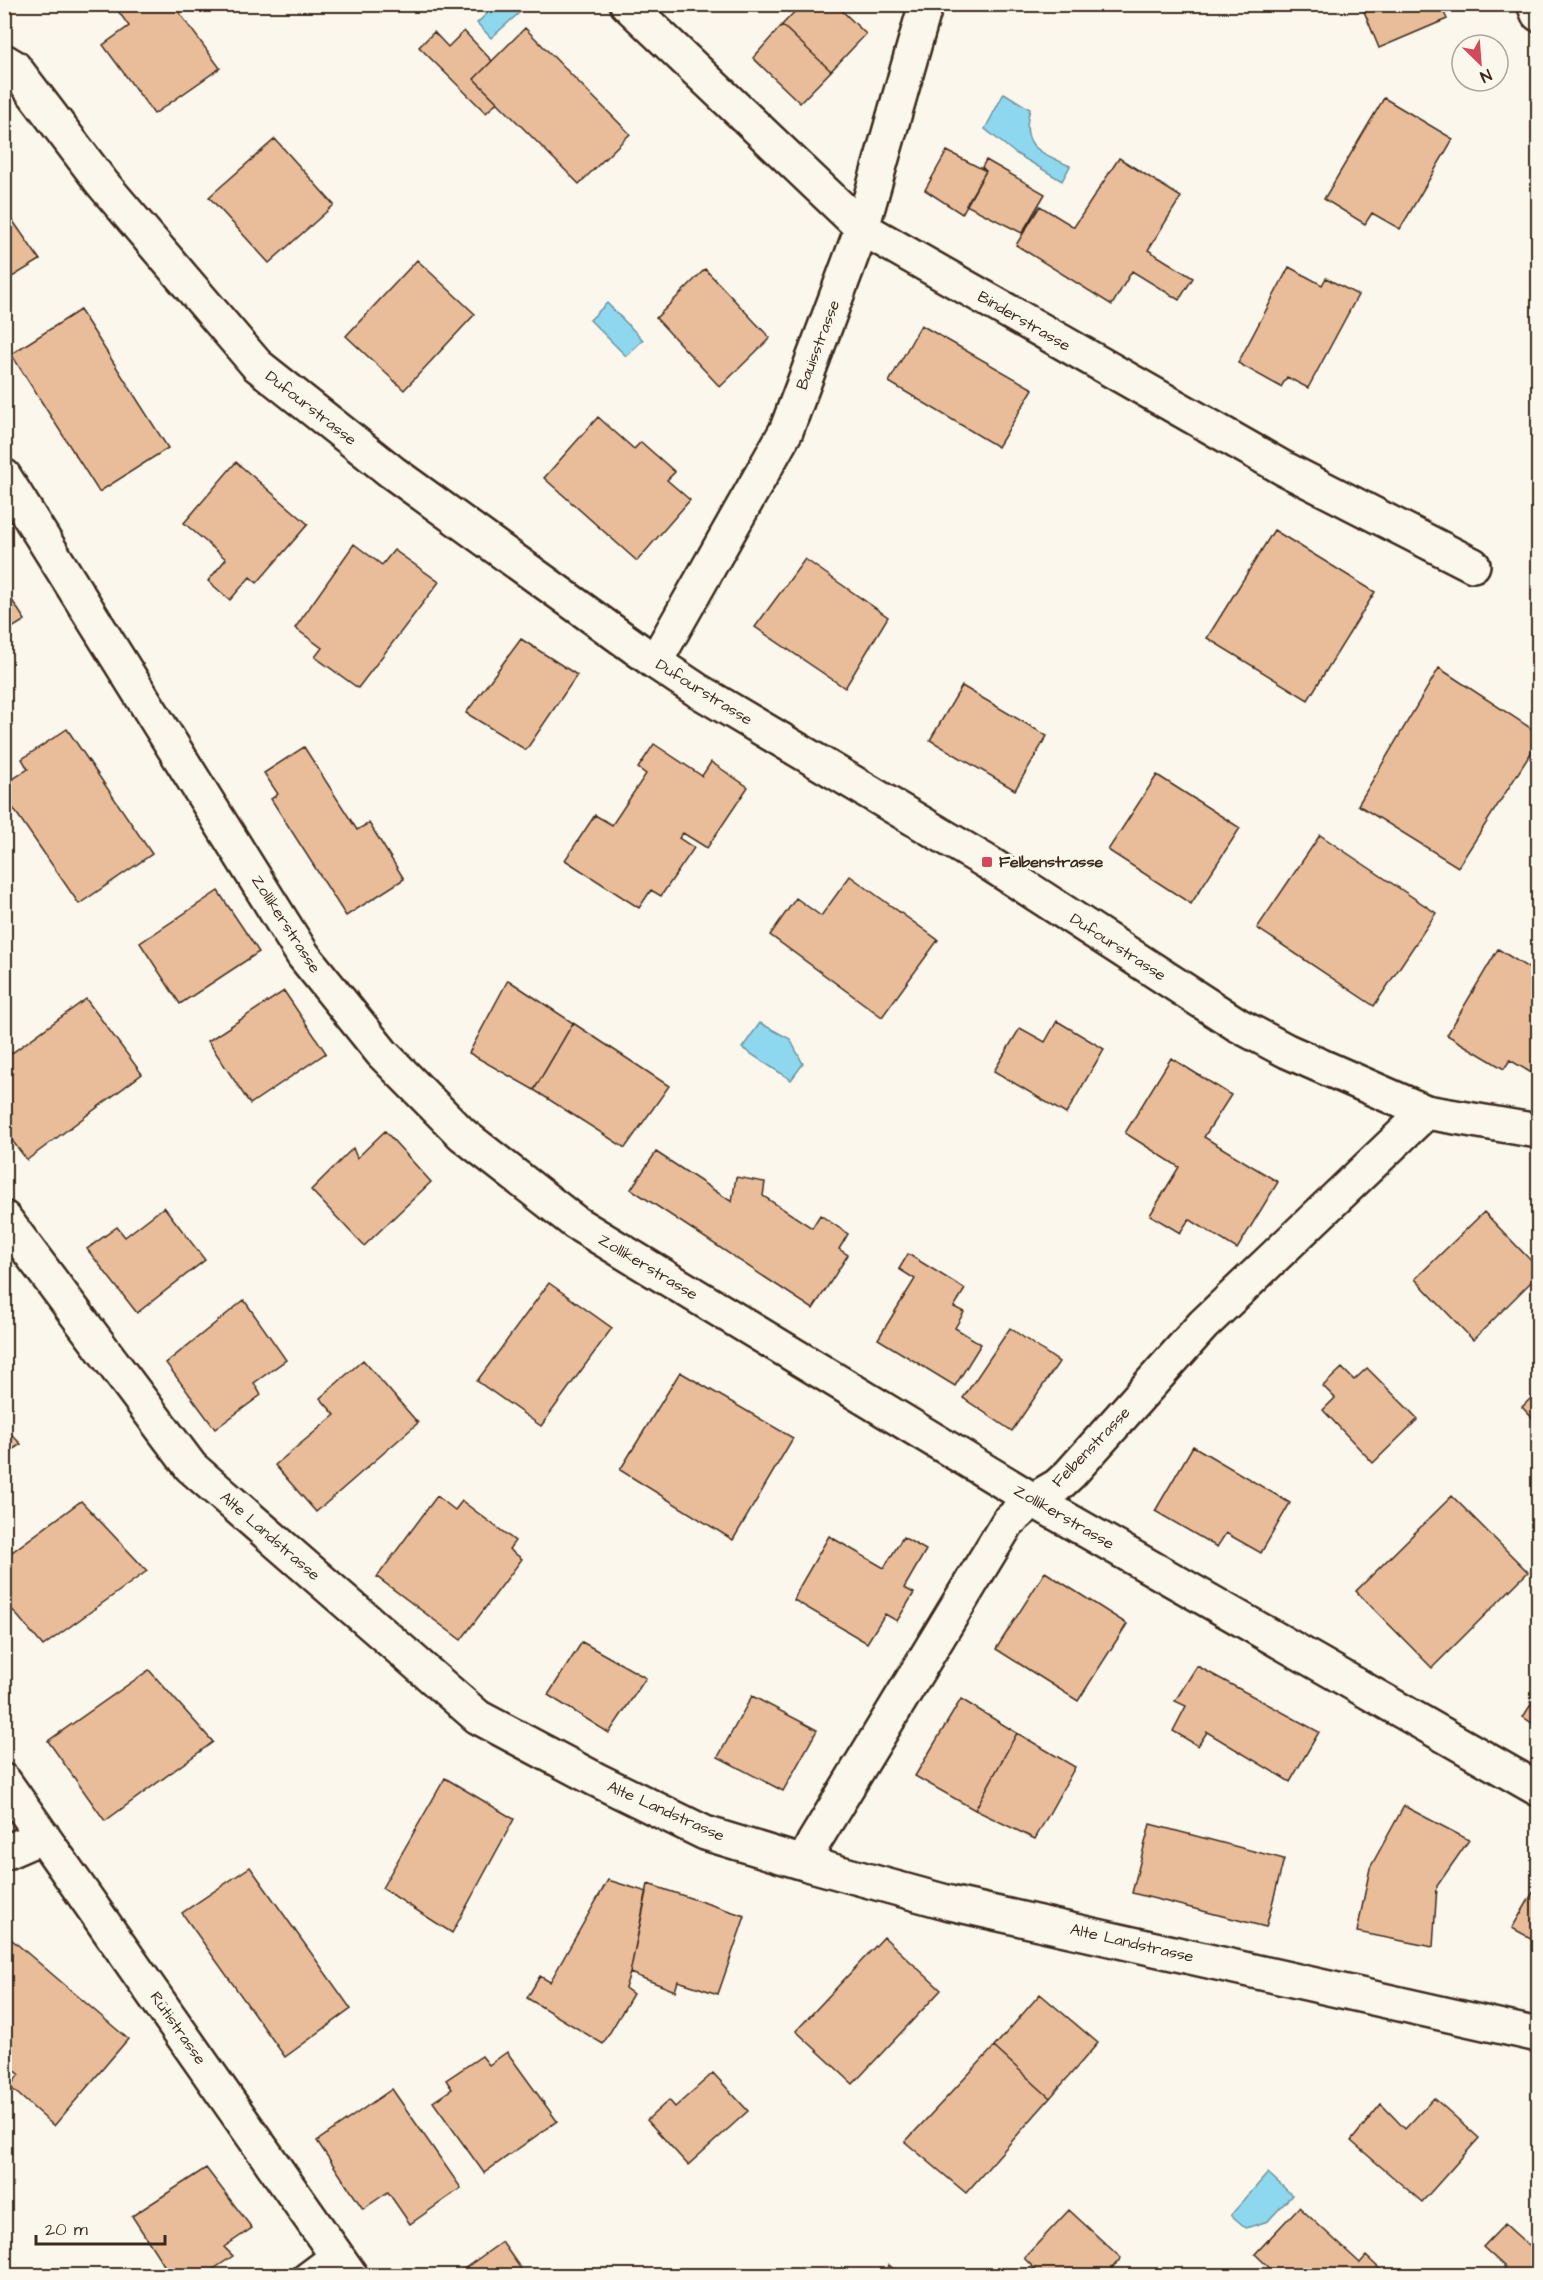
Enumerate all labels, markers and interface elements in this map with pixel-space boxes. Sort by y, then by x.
north arrow [1450,33,1510,93]
text: N [1477,64,1495,88]
street label: Binderstrasse [974,286,1075,357]
street label: Bauisstrasse [791,297,845,393]
street label: Dufourstrasse [261,365,361,451]
street label: Dufourstrasse [651,653,757,731]
place label: Felbenstrasse [999,851,1103,873]
marker: Felbenstrasse [980,855,994,869]
street label: Zollikerstrasse [246,871,326,977]
street label: Dufourstrasse [1066,908,1170,986]
street label: Zollikerstrasse [594,1229,702,1306]
street label: Felbenstrasse [1047,1402,1135,1492]
street label: Zollikerstrasse [1010,1479,1119,1555]
street label: Alte Landstrasse [215,1486,325,1586]
street label: Alte Landstrasse [604,1775,728,1847]
street label: Alte Landstrasse [1068,1918,1196,1968]
street label: Rütistrasse [145,1987,211,2069]
scale bar [36,2208,165,2246]
text: 20 m [45,2217,88,2242]

